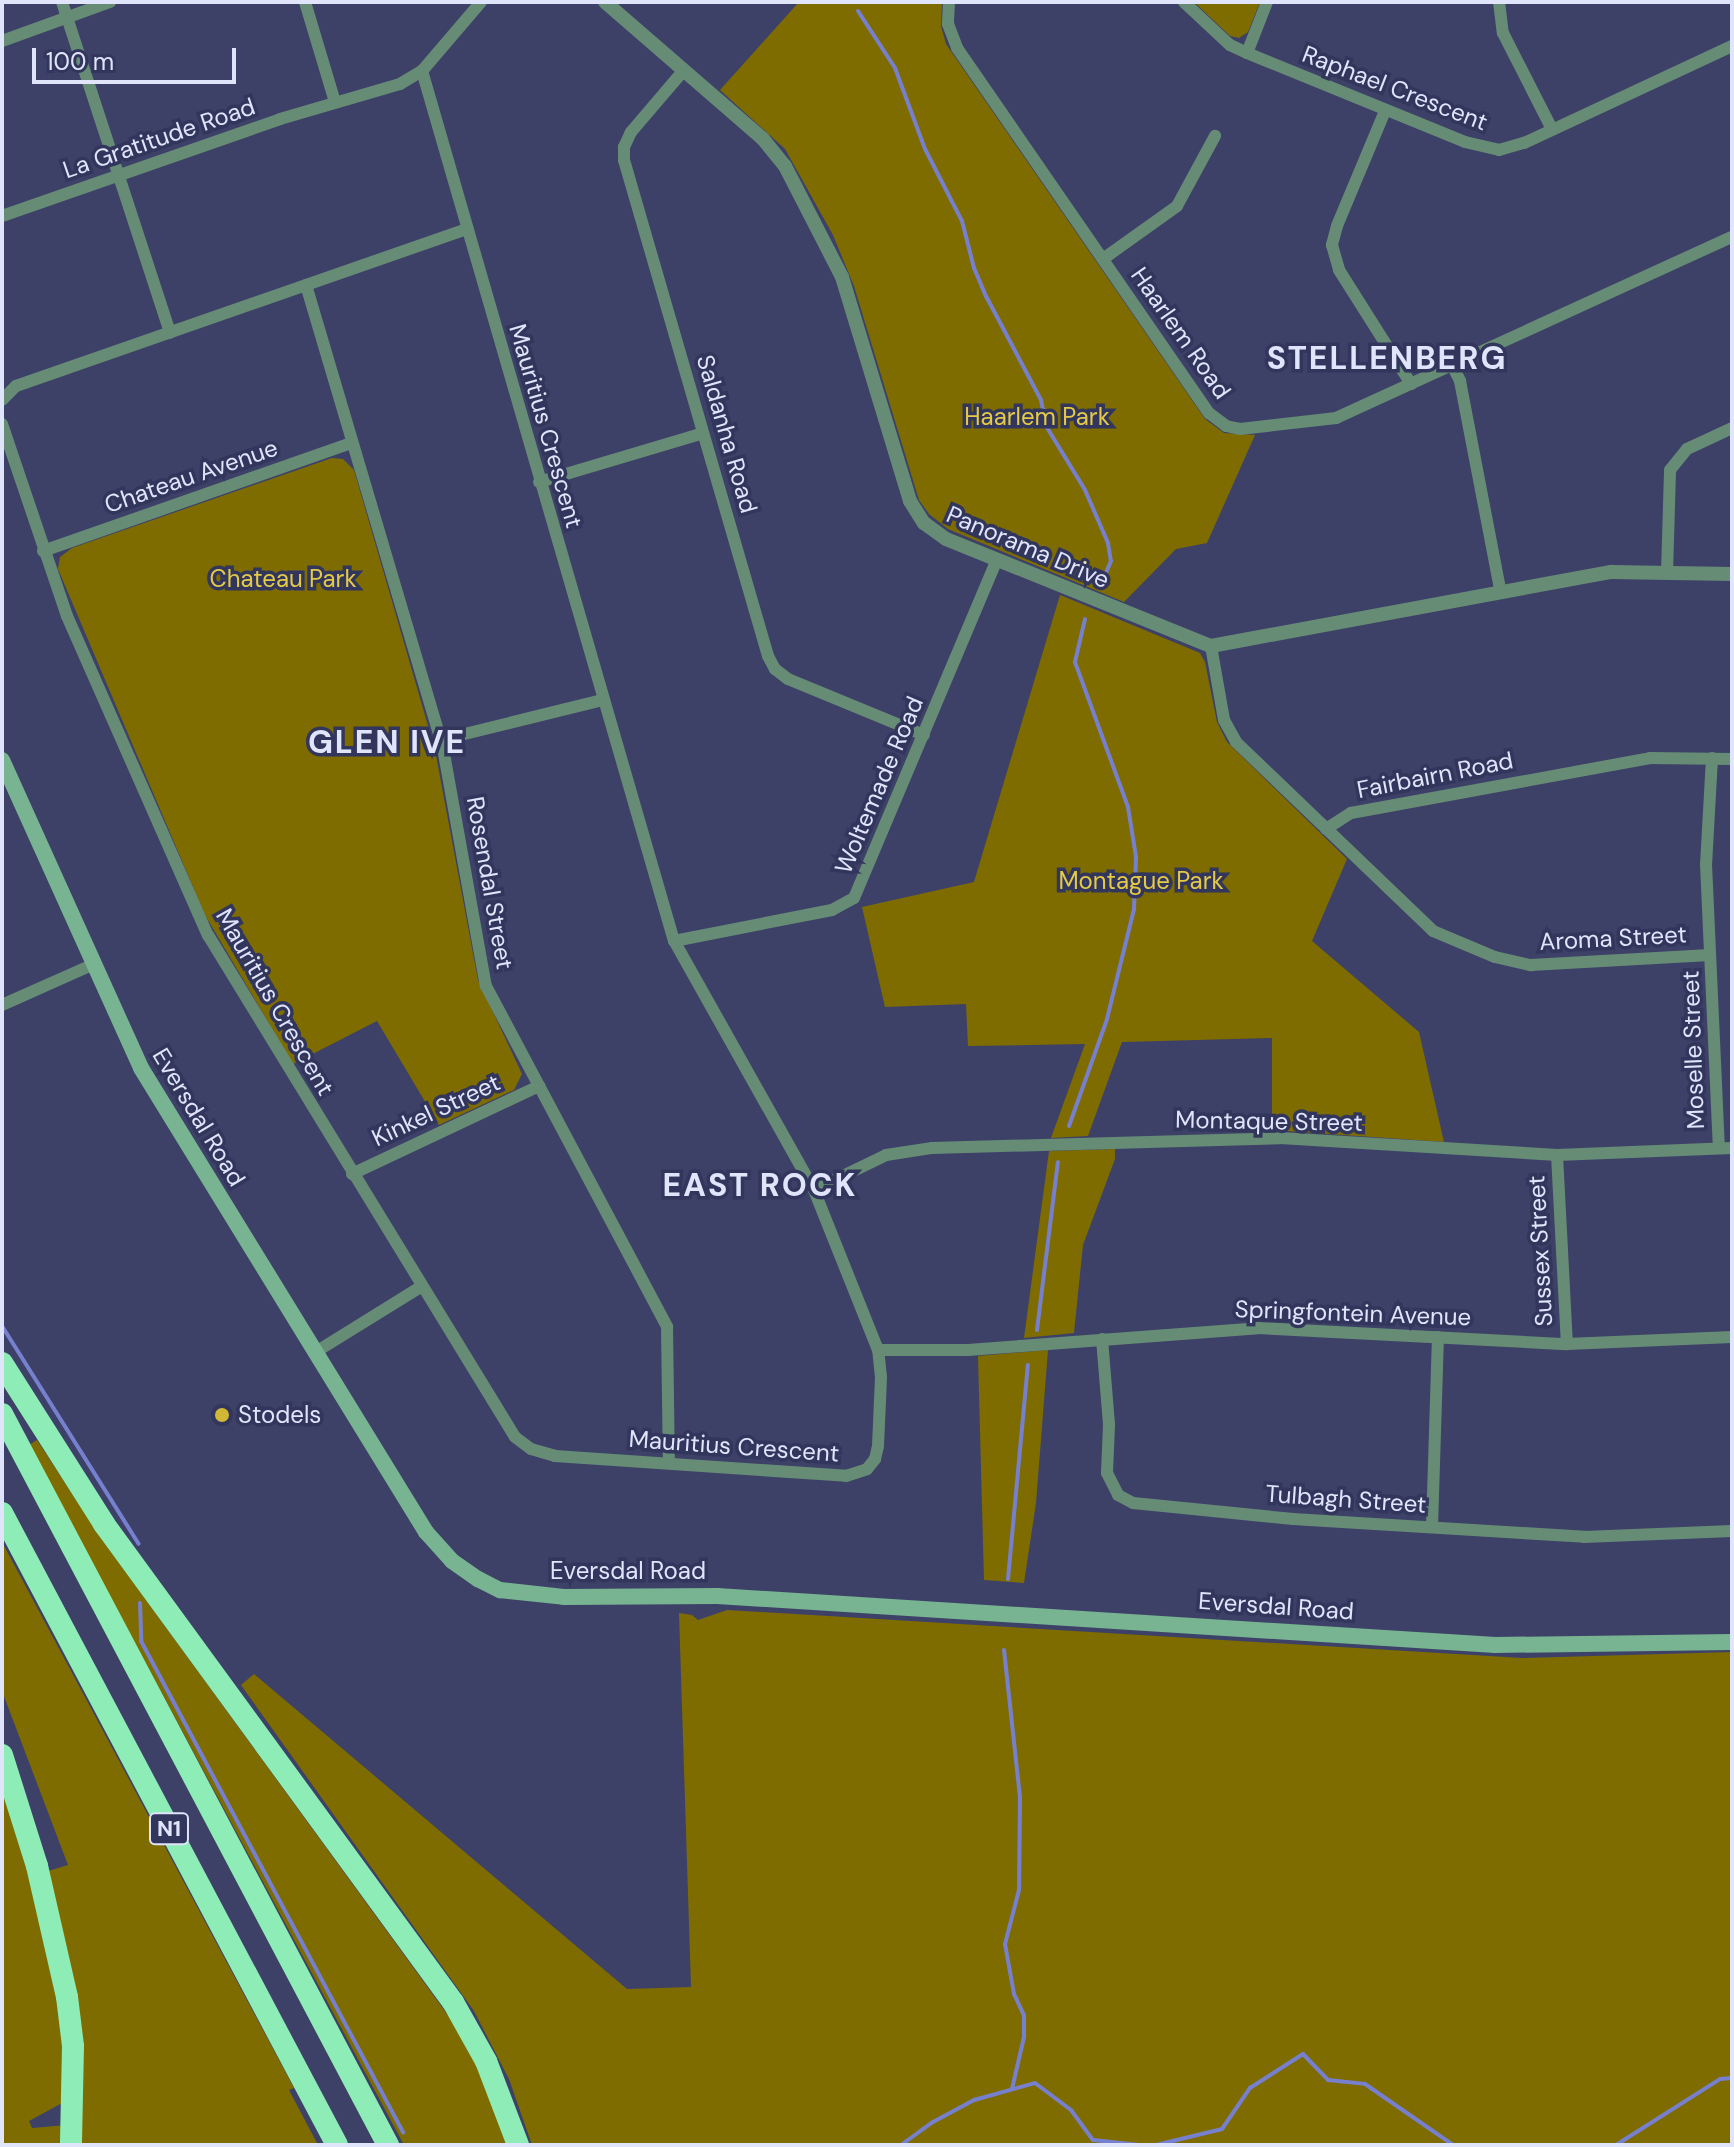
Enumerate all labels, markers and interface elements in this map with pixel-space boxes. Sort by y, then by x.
scale bar [36,32,240,82]
street label: Raphael Crescent [1298,39,1492,137]
text: 100 m [46,46,114,77]
street label: La Gratitude Road [59,92,259,184]
street label: Haarlem Road [1125,262,1237,404]
street label: Mauritius Crescent [503,321,589,531]
district label: STELLENBERG [1267,339,1507,377]
street label: Saldanha Road [691,352,763,516]
park label: Haarlem Park [964,403,1110,431]
street label: Chateau Avenue [101,433,281,519]
street label: Panorama Drive [942,500,1114,594]
park label: Chateau Park [209,565,357,593]
street label: Woltemade Road [829,692,929,878]
district label: GLEN IVE [308,723,466,761]
street label: Fairbairn Road [1354,746,1516,804]
street label: Rosendal Street [461,794,519,972]
park label: Montague Park [1058,867,1224,895]
street label: Mauritius Crescent [210,904,340,1100]
street label: Aroma Street [1539,920,1687,956]
street label: Moselle Street [1676,970,1710,1130]
street label: Eversdal Road [147,1043,251,1191]
street label: Kinkel Street [367,1068,505,1152]
street label: Montaque Street [1175,1105,1363,1137]
district label: EAST ROCK [663,1166,857,1204]
street label: Sussex Street [1522,1175,1558,1327]
street label: Springfontein Avenue [1234,1294,1472,1332]
place label: Stodels [238,1401,321,1429]
marker: Stodels [213,1406,231,1424]
street label: Mauritius Crescent [628,1424,840,1468]
street label: Tulbagh Street [1265,1479,1427,1519]
street label: Eversdal Road [550,1557,706,1585]
street label: Eversdal Road [1197,1586,1355,1626]
road number: N1 [147,1811,191,1847]

